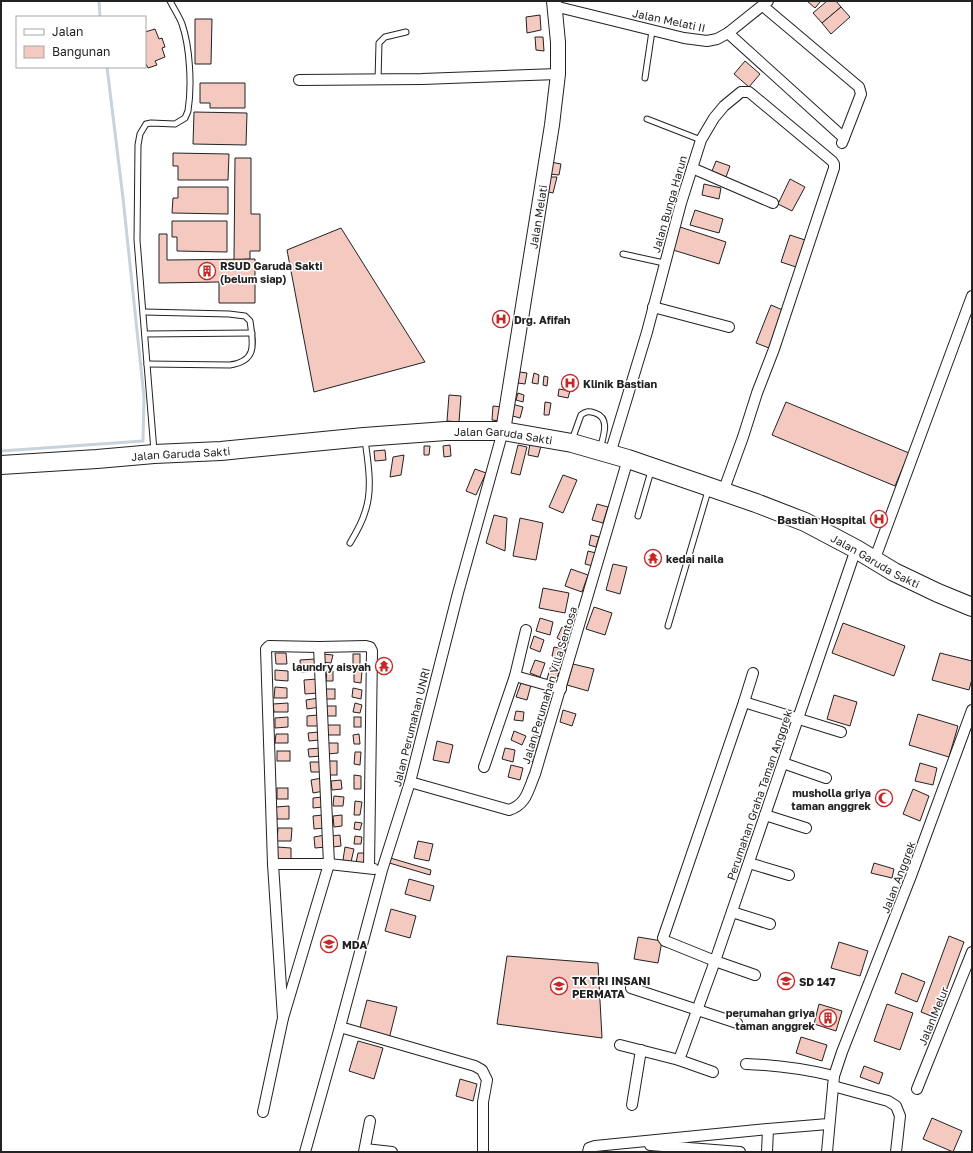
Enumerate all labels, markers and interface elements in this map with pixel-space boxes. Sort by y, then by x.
street label: Jalan Melati II [631,6,707,34]
legend [16,16,146,68]
text: Jalan [52,24,83,39]
text: Bangunan [52,44,110,59]
street label: Jalan Bunga Harun [649,154,689,254]
street label: Jalan Melati [526,184,549,250]
place label: RSUD Garuda Sakti (belum siap) [220,259,322,285]
building icon: RSUD Garuda Sakti (belum siap) [197,261,217,281]
hospital icon: Drg. Afifah [491,309,511,329]
place label: Drg. Afifah [514,313,571,326]
hospital icon: Klinik Bastian [560,373,580,393]
place label: Klinik Bastian [583,377,657,390]
street label: Jalan Garuda Sakti [454,425,554,446]
street label: Jalan Garuda Sakti [130,444,231,462]
hospital icon: Bastian Hospital [869,509,889,529]
place label: Bastian Hospital [777,513,866,526]
street label: Jalan Garuda Sakti [829,531,922,590]
temple icon: kedai naila [643,548,663,568]
place label: kedai naila [666,552,724,565]
street label: Jalan Perumahan Villa Sentosa [519,605,579,765]
temple icon: laundry aisyah [374,656,394,676]
place label: laundry aisyah [292,660,371,673]
street label: Jalan Perumahan UNRI [390,666,432,788]
street label: Perumahan Graha Taman Anggrek [724,708,794,882]
place label: musholla griya taman anggrek [791,786,872,812]
mosque icon: musholla griya taman anggrek [874,788,894,808]
street label: Jalan Anggrek [878,839,918,915]
school or university icon: MDA [319,934,339,954]
place label: MDA [342,938,367,951]
school or university icon: SD 147 [776,971,796,991]
place label: TK TRI INSANI PERMATA [572,974,650,1000]
place label: SD 147 [799,975,836,988]
school or university icon: TK TRI INSANI PERMATA [549,976,569,996]
street label: Jalan Melur [915,984,951,1047]
place label: perumahan griya taman anggrek [726,1006,816,1032]
building icon: perumahan griya taman anggrek [818,1008,838,1028]

